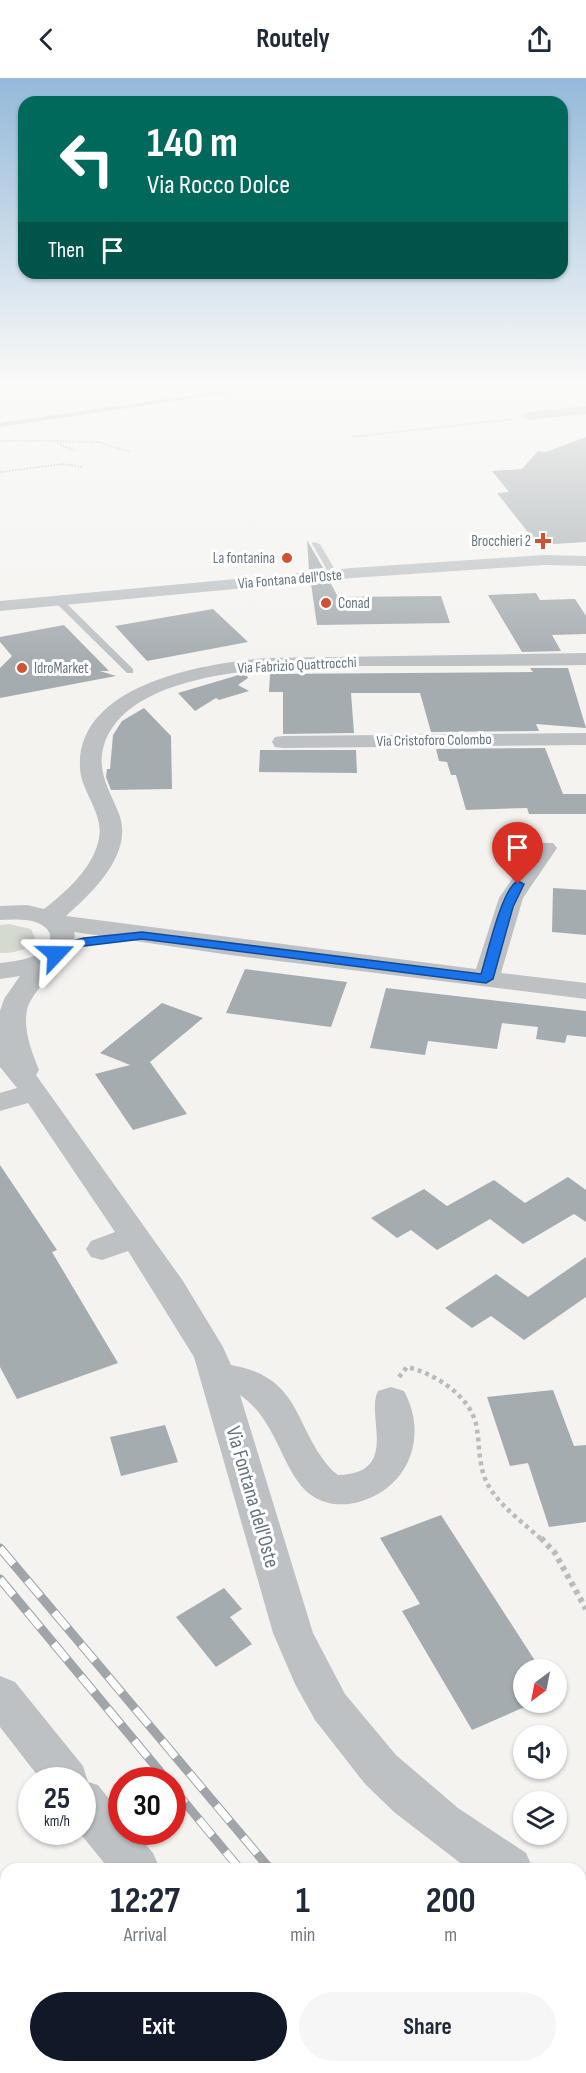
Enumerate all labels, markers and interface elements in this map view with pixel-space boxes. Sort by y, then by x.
icon: back [30,23,63,56]
text: Routely [256,23,330,55]
icon: share [523,23,556,56]
text: 140 m [147,118,238,169]
icon: left [48,120,126,198]
text: Via Rocco Dolce [147,169,290,201]
icon: arrive [96,234,129,267]
text: Then [48,237,84,264]
place label: Brocchieri 2 [471,532,531,551]
marker: Brocchieri 2 [536,534,550,548]
place label: La fontanina [213,549,275,568]
marker: La fontanina [280,551,294,565]
street label: Via Fontana dell'Oste [237,565,343,594]
place label: Conad [338,594,370,613]
marker: Conad [319,596,333,610]
street label: Via Fabrizio Quattrocchi [237,653,357,678]
place label: IdroMarket [34,659,89,678]
marker: IdroMarket [15,661,29,675]
street label: Via Cristoforo Colombo [376,730,492,751]
pin [492,822,543,884]
icon: arrive [501,831,534,864]
position arrow [24,922,88,986]
street label: Via Fontana dell'Oste [220,1424,285,1571]
north arrow [513,1659,567,1713]
map controls [513,1659,567,1845]
button: sound [513,1725,567,1779]
speed limit sign: 30 [108,1767,186,1845]
text: 25 [44,1781,70,1817]
button: layers [513,1791,567,1845]
text: km/h [44,1812,70,1831]
text: 12:27 [110,1880,180,1923]
text: 1 [296,1880,310,1923]
text: 200 [426,1880,476,1923]
text: Arrival [124,1923,167,1947]
text: min [290,1923,315,1947]
text: m [444,1923,457,1947]
button: Exit [30,1992,287,2061]
button: Share [299,1992,556,2061]

